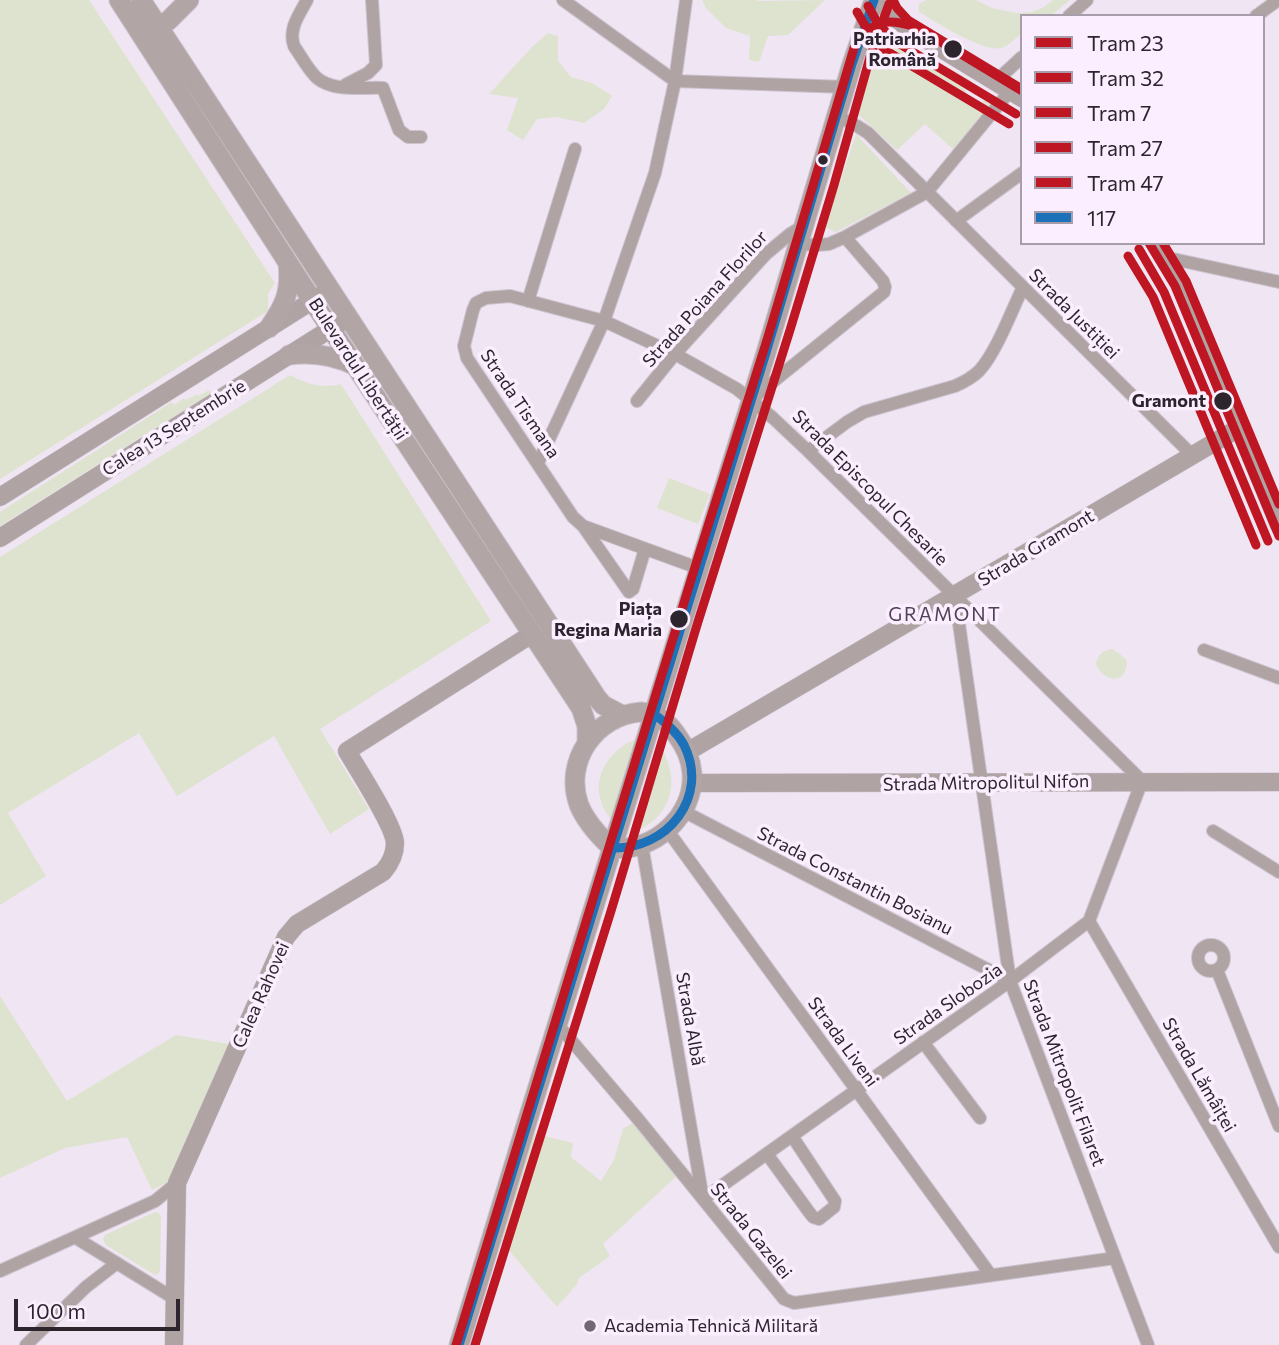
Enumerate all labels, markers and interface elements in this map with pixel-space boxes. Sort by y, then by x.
legend [1020,14,1265,245]
place label: Patriarhia Română [853,28,936,70]
text: Tram 23 [1087,30,1164,55]
marker: Patriarhia Română [942,38,964,60]
text: Tram 32 [1087,65,1164,90]
text: Tram 7 [1087,100,1151,125]
text: Tram 27 [1087,135,1163,160]
unlabelled marker [816,153,830,167]
text: Tram 47 [1087,170,1163,195]
text: 117 [1087,205,1116,230]
street label: Strada Poiana Florilor [638,226,772,372]
street label: Strada Justiției [1024,264,1124,364]
street label: Bulevardul Libertății [304,294,412,444]
street label: Strada Tismana [476,345,564,463]
street label: Calea 13 Septembrie [98,375,250,481]
place label: Gramont [1132,390,1206,412]
marker: Gramont [1212,390,1234,412]
street label: Strada Episcopul Chesarie [788,406,952,570]
street label: Strada Gramont [974,505,1098,591]
place label: Piața Regina Maria [554,598,662,640]
district label: GRAMONT [889,604,1001,626]
marker: Piața Regina Maria [668,608,690,630]
street label: Strada Mitropolitul Nifon [883,770,1089,796]
street label: Strada Constantin Bosianu [754,822,956,940]
street label: Calea Rahovei [228,939,294,1051]
street label: Strada Slobozia [890,959,1006,1049]
street label: Strada Albă [671,971,709,1067]
street label: Strada Mitropolit Filaret [1018,977,1110,1169]
street label: Strada Liveni [803,993,883,1091]
street label: Strada Lămâiței [1158,1014,1240,1136]
street label: Strada Gazelei [706,1179,796,1283]
scale bar [18,1286,184,1330]
text: 100 m [27,1298,86,1323]
place label: Academia Tehnică Militară [604,1315,818,1337]
marker: Academia Tehnică Militară [582,1318,598,1334]

